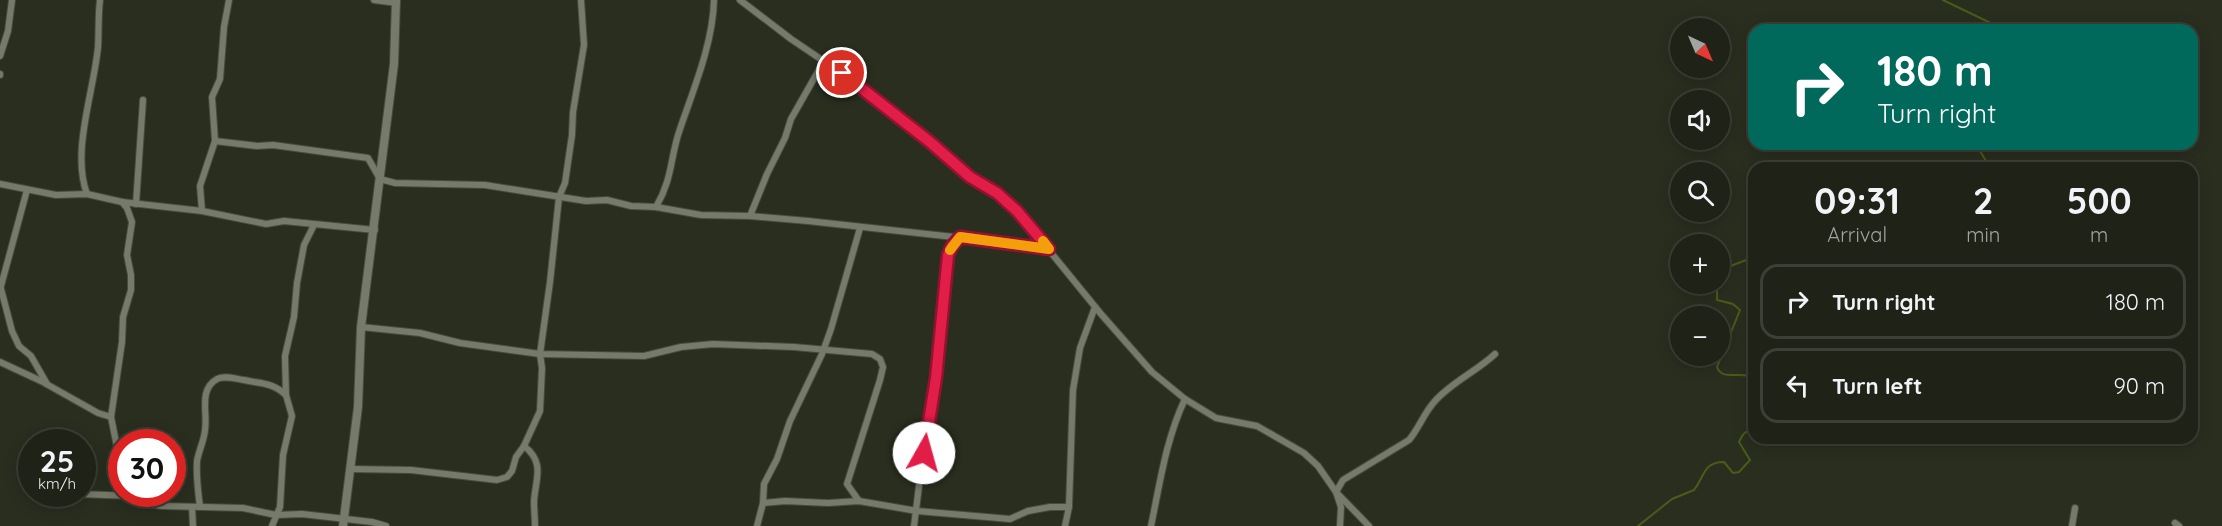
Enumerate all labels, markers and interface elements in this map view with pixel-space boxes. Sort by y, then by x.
north arrow [1670,18,1730,78]
map controls [1670,18,1730,366]
text: 180 m [1877,44,1993,97]
pin [816,47,867,98]
icon: right [1778,48,1856,126]
icon: arrive [825,56,858,89]
button: sound [1670,90,1730,150]
text: Turn right [1877,96,1996,130]
button: search [1670,162,1730,222]
text: 09:31 [1814,178,1900,223]
text: 2 [1973,178,1994,223]
text: 500 [2067,178,2132,223]
text: Arrival [1827,222,1887,247]
text: min [1966,222,2000,247]
text: m [2090,222,2108,247]
button: + [1670,234,1730,294]
icon: right [1781,285,1814,318]
text: Turn right [1832,288,1936,316]
text: 180 m [2106,288,2165,316]
button: − [1670,306,1730,366]
icon: left [1781,369,1814,402]
text: Turn left [1832,372,1922,400]
text: 90 m [2114,372,2165,400]
position arrow [892,421,956,485]
speed limit sign: 30 [108,429,186,507]
text: 25 [40,442,74,480]
text: km/h [38,474,76,493]

